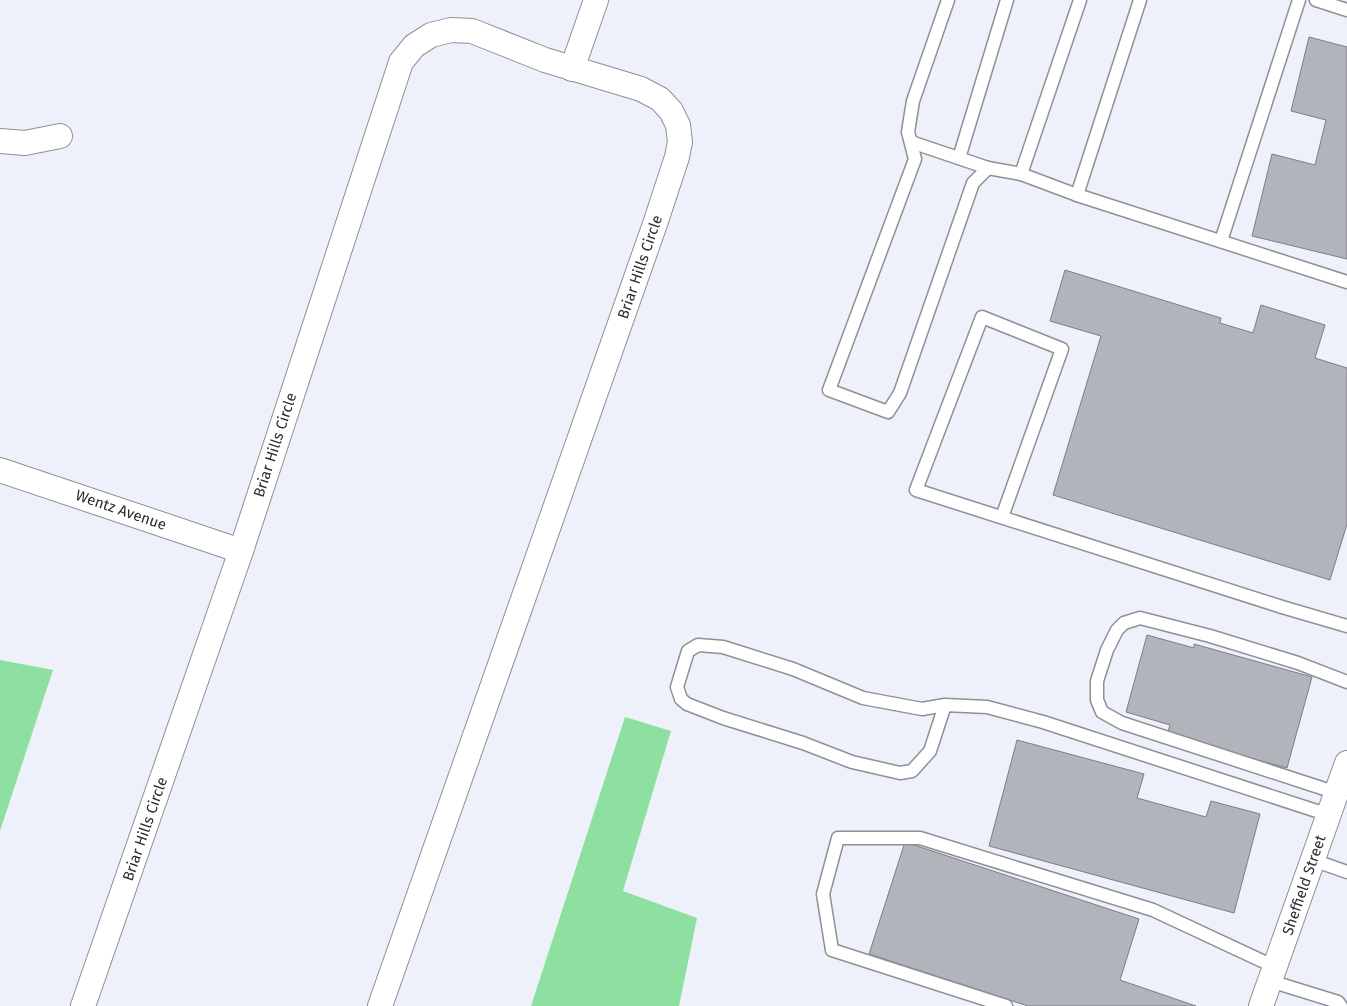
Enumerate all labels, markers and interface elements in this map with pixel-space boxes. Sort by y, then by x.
street label: Briar Hills Circle [614,213,666,321]
street label: Briar Hills Circle [250,390,300,500]
street label: Wentz Avenue [73,486,169,534]
street label: Briar Hills Circle [119,775,171,883]
street label: Sheffield Street [1278,832,1330,938]

